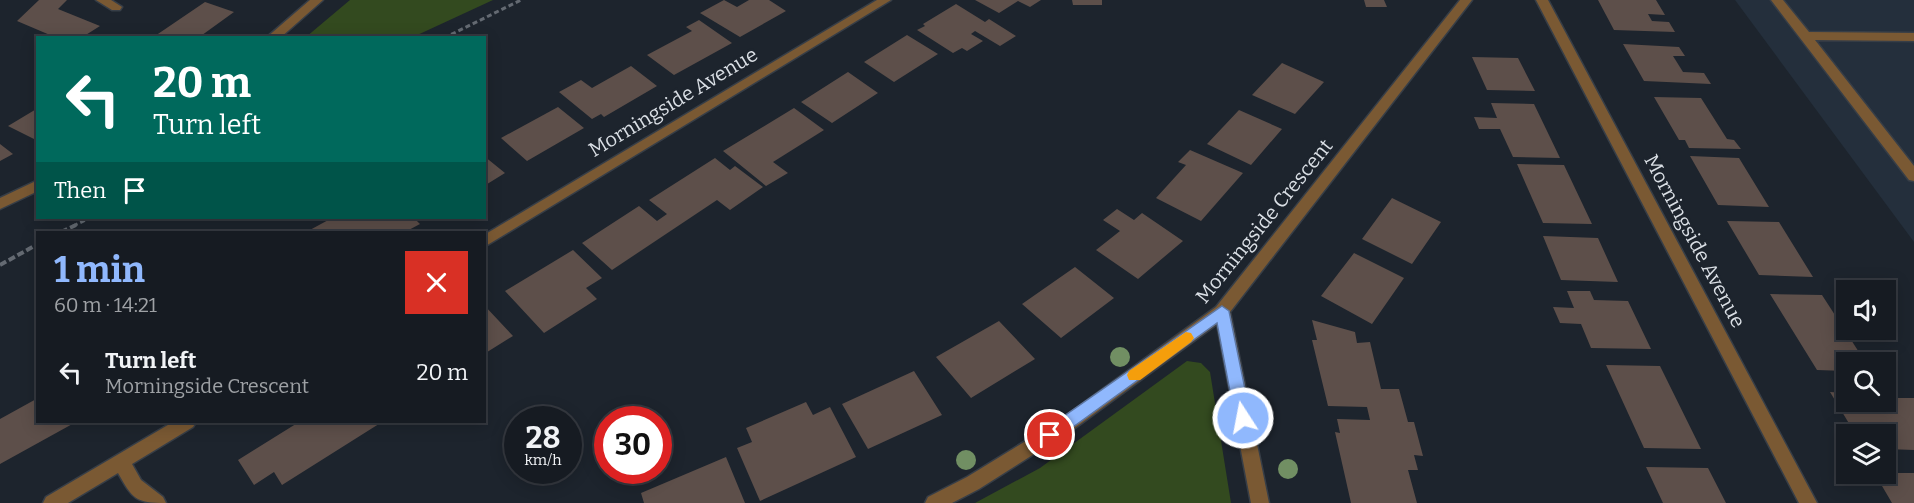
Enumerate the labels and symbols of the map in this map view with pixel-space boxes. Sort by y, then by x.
street label: Morningside Avenue [584,42,762,162]
street label: Morningside Crescent [1190,134,1338,308]
street label: Morningside Avenue [1639,150,1751,332]
position arrow [1211,386,1275,450]
speed limit sign: 30 [594,406,672,484]
pin [1024,409,1075,460]

